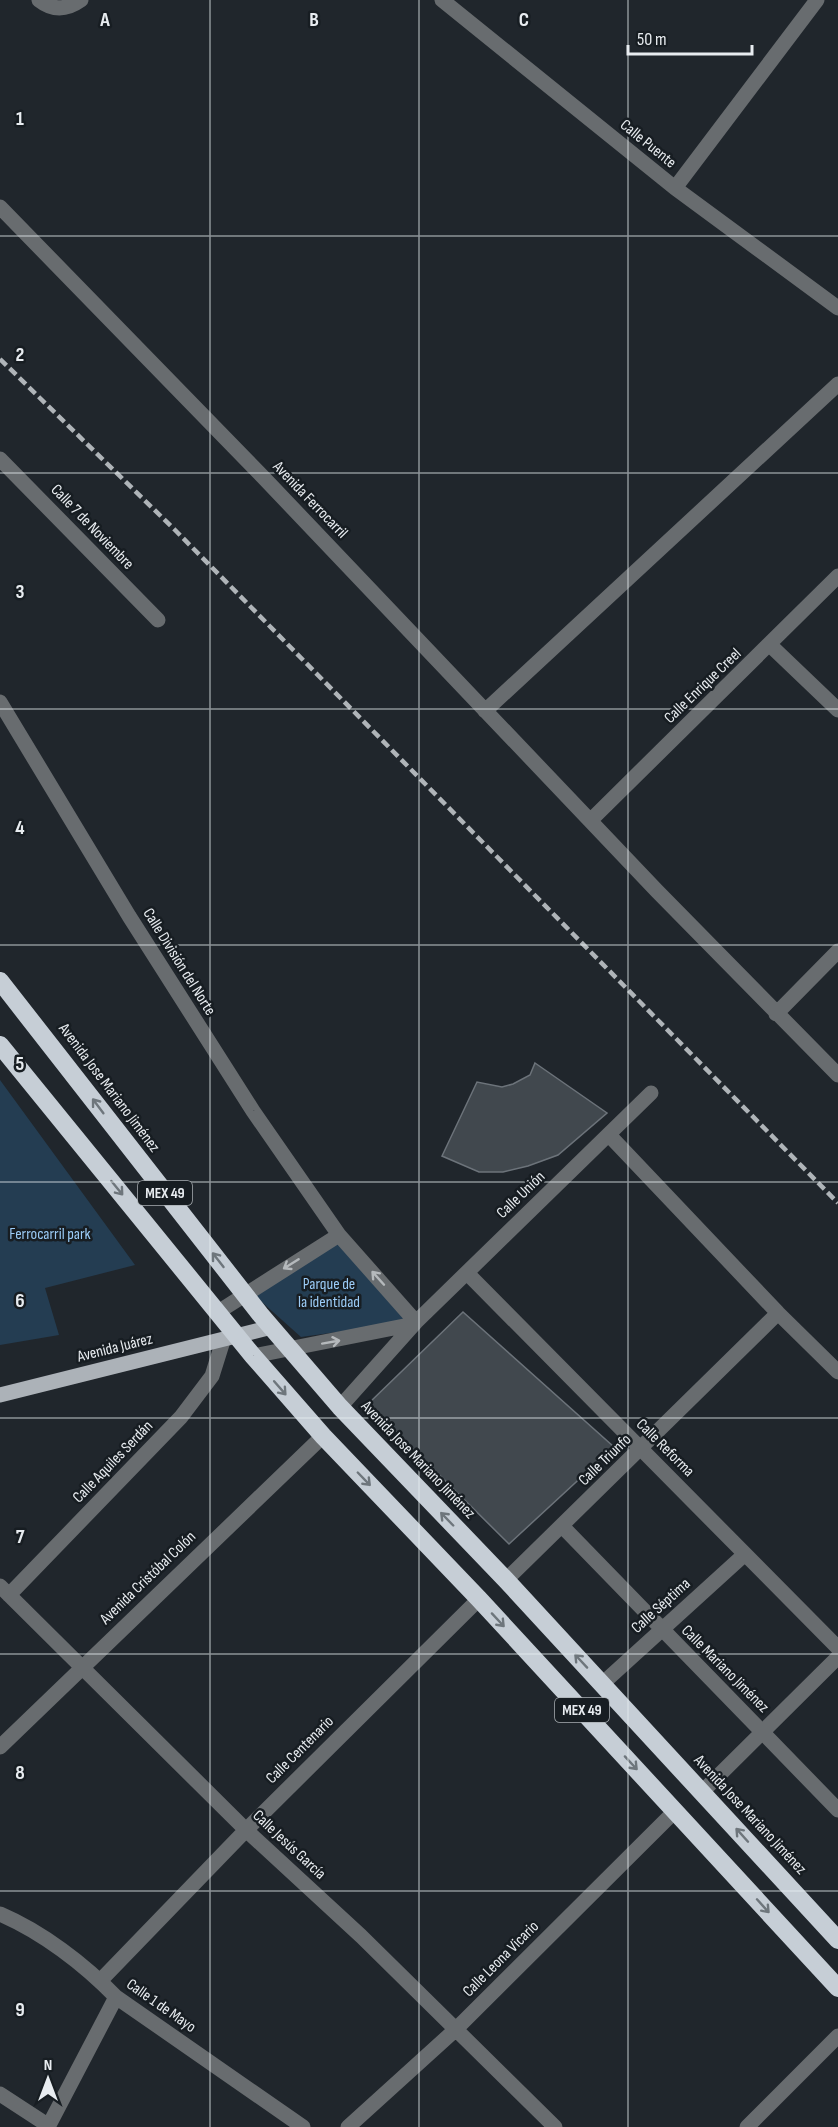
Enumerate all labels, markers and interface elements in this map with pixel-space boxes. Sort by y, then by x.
text: A [99,8,110,32]
text: B [309,8,319,32]
text: C [519,8,529,32]
scale bar [628,18,752,56]
text: 50 m [637,29,667,50]
text: 1 [16,107,24,131]
street label: Calle Puente [616,116,680,172]
text: 2 [16,343,24,367]
street label: Avenida Ferrocarril [268,457,351,542]
street label: Calle 7 de Noviembre [47,480,137,574]
text: 3 [16,580,25,604]
street label: Calle Enrique Creel [661,644,746,727]
text: 4 [15,816,25,840]
street label: Calle División del Norte [138,905,220,1019]
street label: Avenida Jose Mariano Jiménez [54,1019,164,1156]
text: 5 [16,1052,25,1076]
one-way arrow [92,1098,105,1114]
street label: Calle Unión [493,1167,549,1223]
one-way arrow [110,1180,124,1195]
road number: MEX 49 [138,1181,192,1205]
park label: Ferrocarril park [9,1225,91,1244]
one-way arrow [211,1252,224,1268]
one-way arrow [283,1258,300,1271]
one-way arrow [371,1271,385,1286]
park label: Parque de la identidad [298,1275,360,1312]
text: 6 [15,1289,25,1313]
street label: Avenida Juárez [74,1329,155,1367]
one-way arrow [320,1336,340,1347]
one-way arrow [273,1380,287,1395]
street label: Avenida Jose Mariano Jiménez [356,1396,479,1523]
street label: Calle Reforma [632,1415,698,1481]
street label: Calle Aquiles Serdán [69,1417,157,1507]
street label: Calle Triunfo [575,1430,635,1490]
one-way arrow [356,1471,371,1486]
one-way arrow [440,1511,455,1526]
text: 7 [16,1525,25,1549]
street label: Avenida Cristóbal Colón [95,1527,200,1629]
street label: Calle Séptima [628,1575,694,1637]
one-way arrow [491,1612,505,1627]
street label: Calle Mariano Jiménez [677,1621,773,1717]
one-way arrow [574,1654,588,1669]
road number: MEX 49 [555,1698,609,1722]
street label: Calle Centenario [262,1712,338,1788]
street label: Avenida Jose Mariano Jiménez [689,1751,810,1879]
one-way arrow [624,1755,638,1770]
text: 8 [15,1761,25,1785]
street label: Calle Jesús García [249,1806,329,1884]
one-way arrow [735,1827,749,1842]
one-way arrow [756,1898,770,1913]
street label: Calle Leona Vicario [459,1917,543,2001]
street label: Calle 1 de Mayo [123,1975,199,2037]
text: 9 [15,1998,25,2022]
north arrow [18,2049,78,2109]
text: N [44,2056,52,2075]

